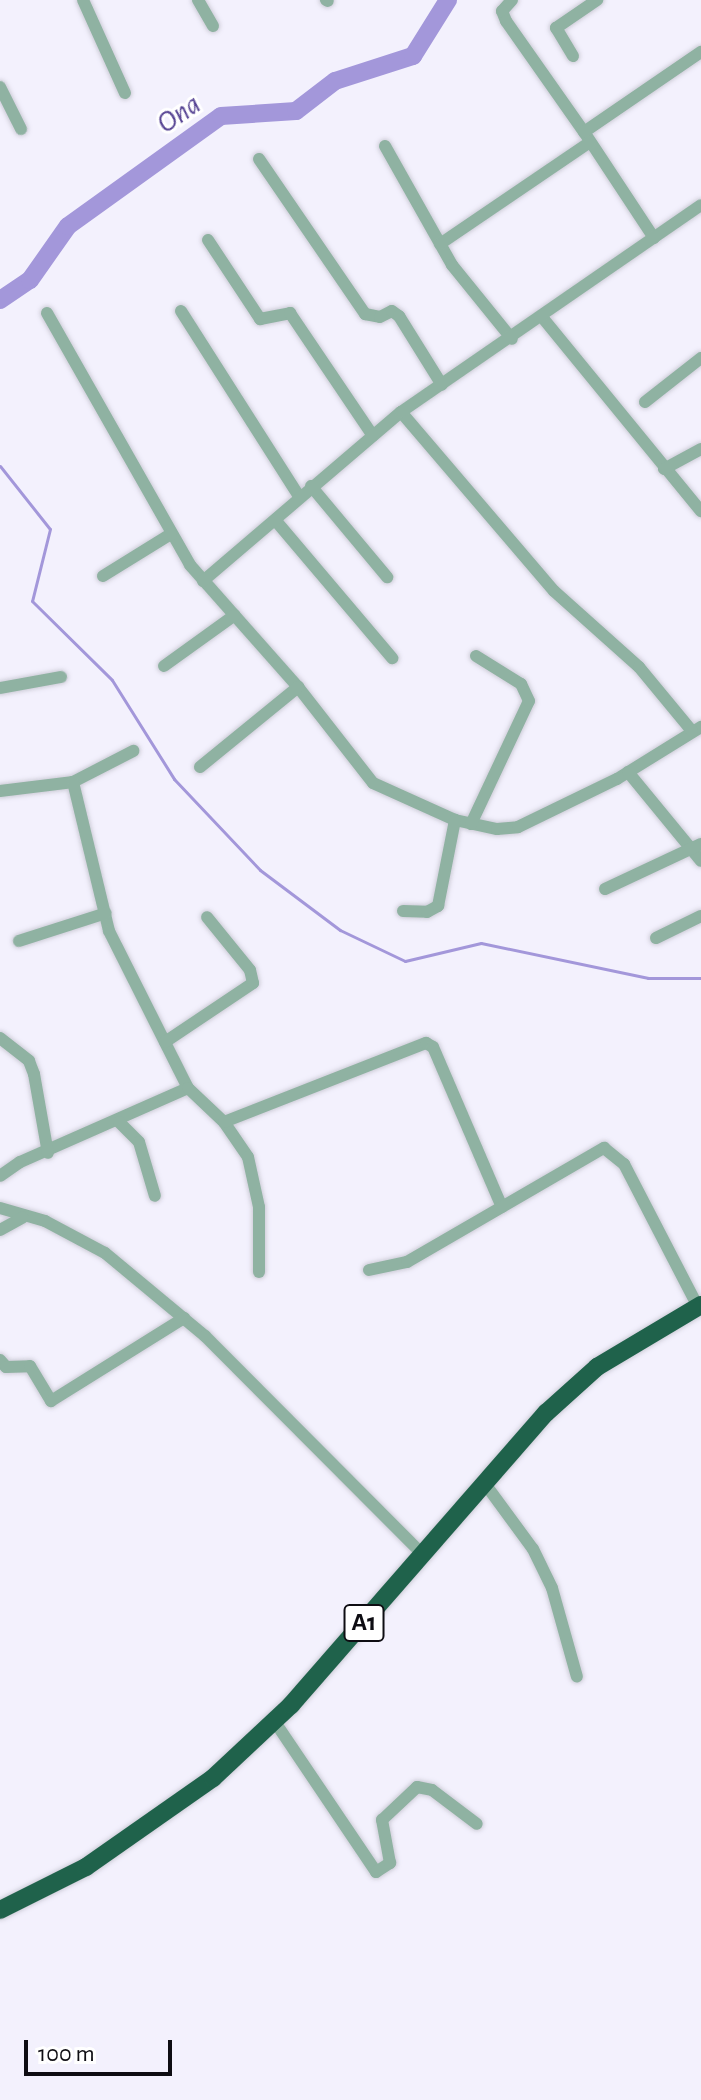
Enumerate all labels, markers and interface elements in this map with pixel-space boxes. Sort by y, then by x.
water label: Ona [150,86,208,142]
road number: A1 [342,1601,386,1645]
scale bar [28,2024,176,2074]
text: 100 m [38,2042,95,2066]

